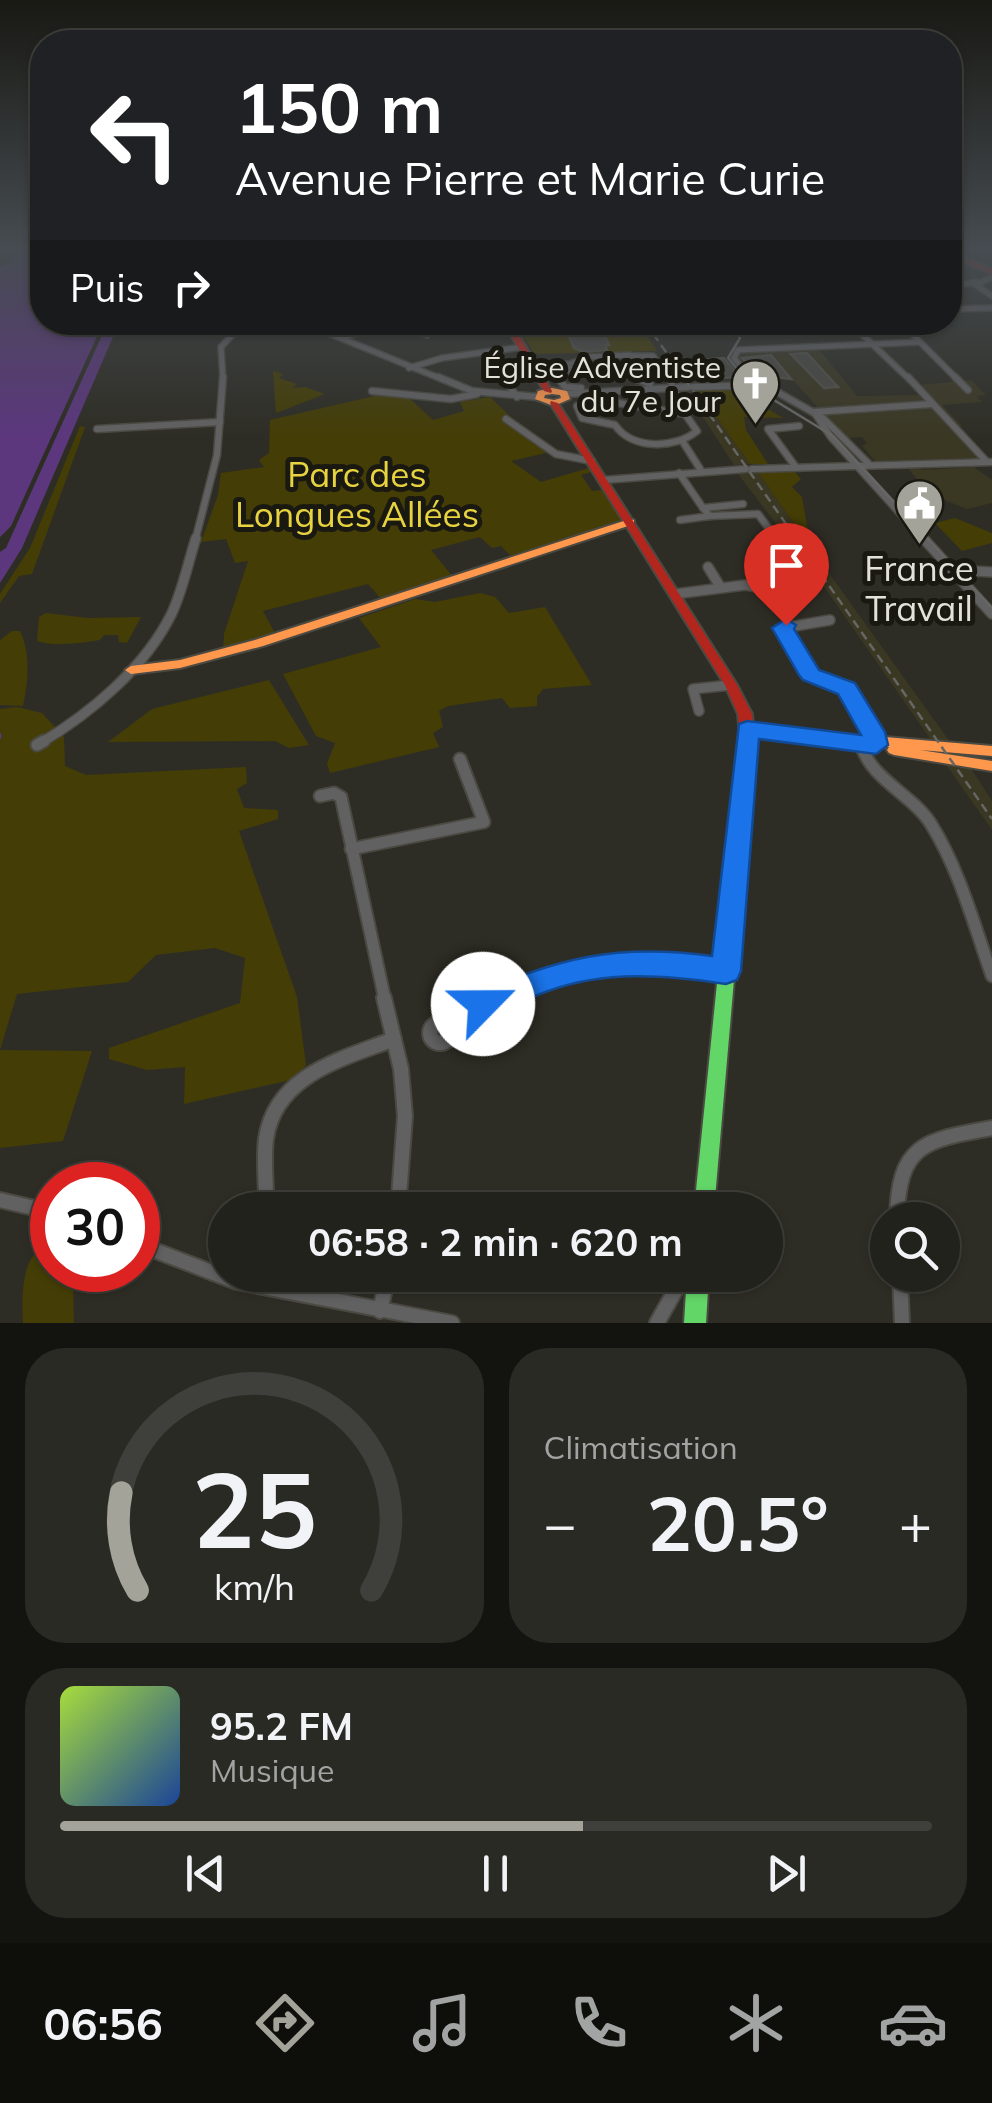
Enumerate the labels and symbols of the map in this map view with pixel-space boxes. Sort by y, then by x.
place label: Église Adventiste du 7e Jour [484,348,721,420]
church icon: Église Adventiste du 7e Jour [730,358,782,426]
park label: Parc des Longues Allées [235,452,479,536]
public building icon: France Travail [893,478,945,546]
pin [744,523,829,626]
place label: France Travail [864,546,974,630]
position arrow [431,952,535,1056]
speed limit sign: 30 [30,1162,160,1292]

